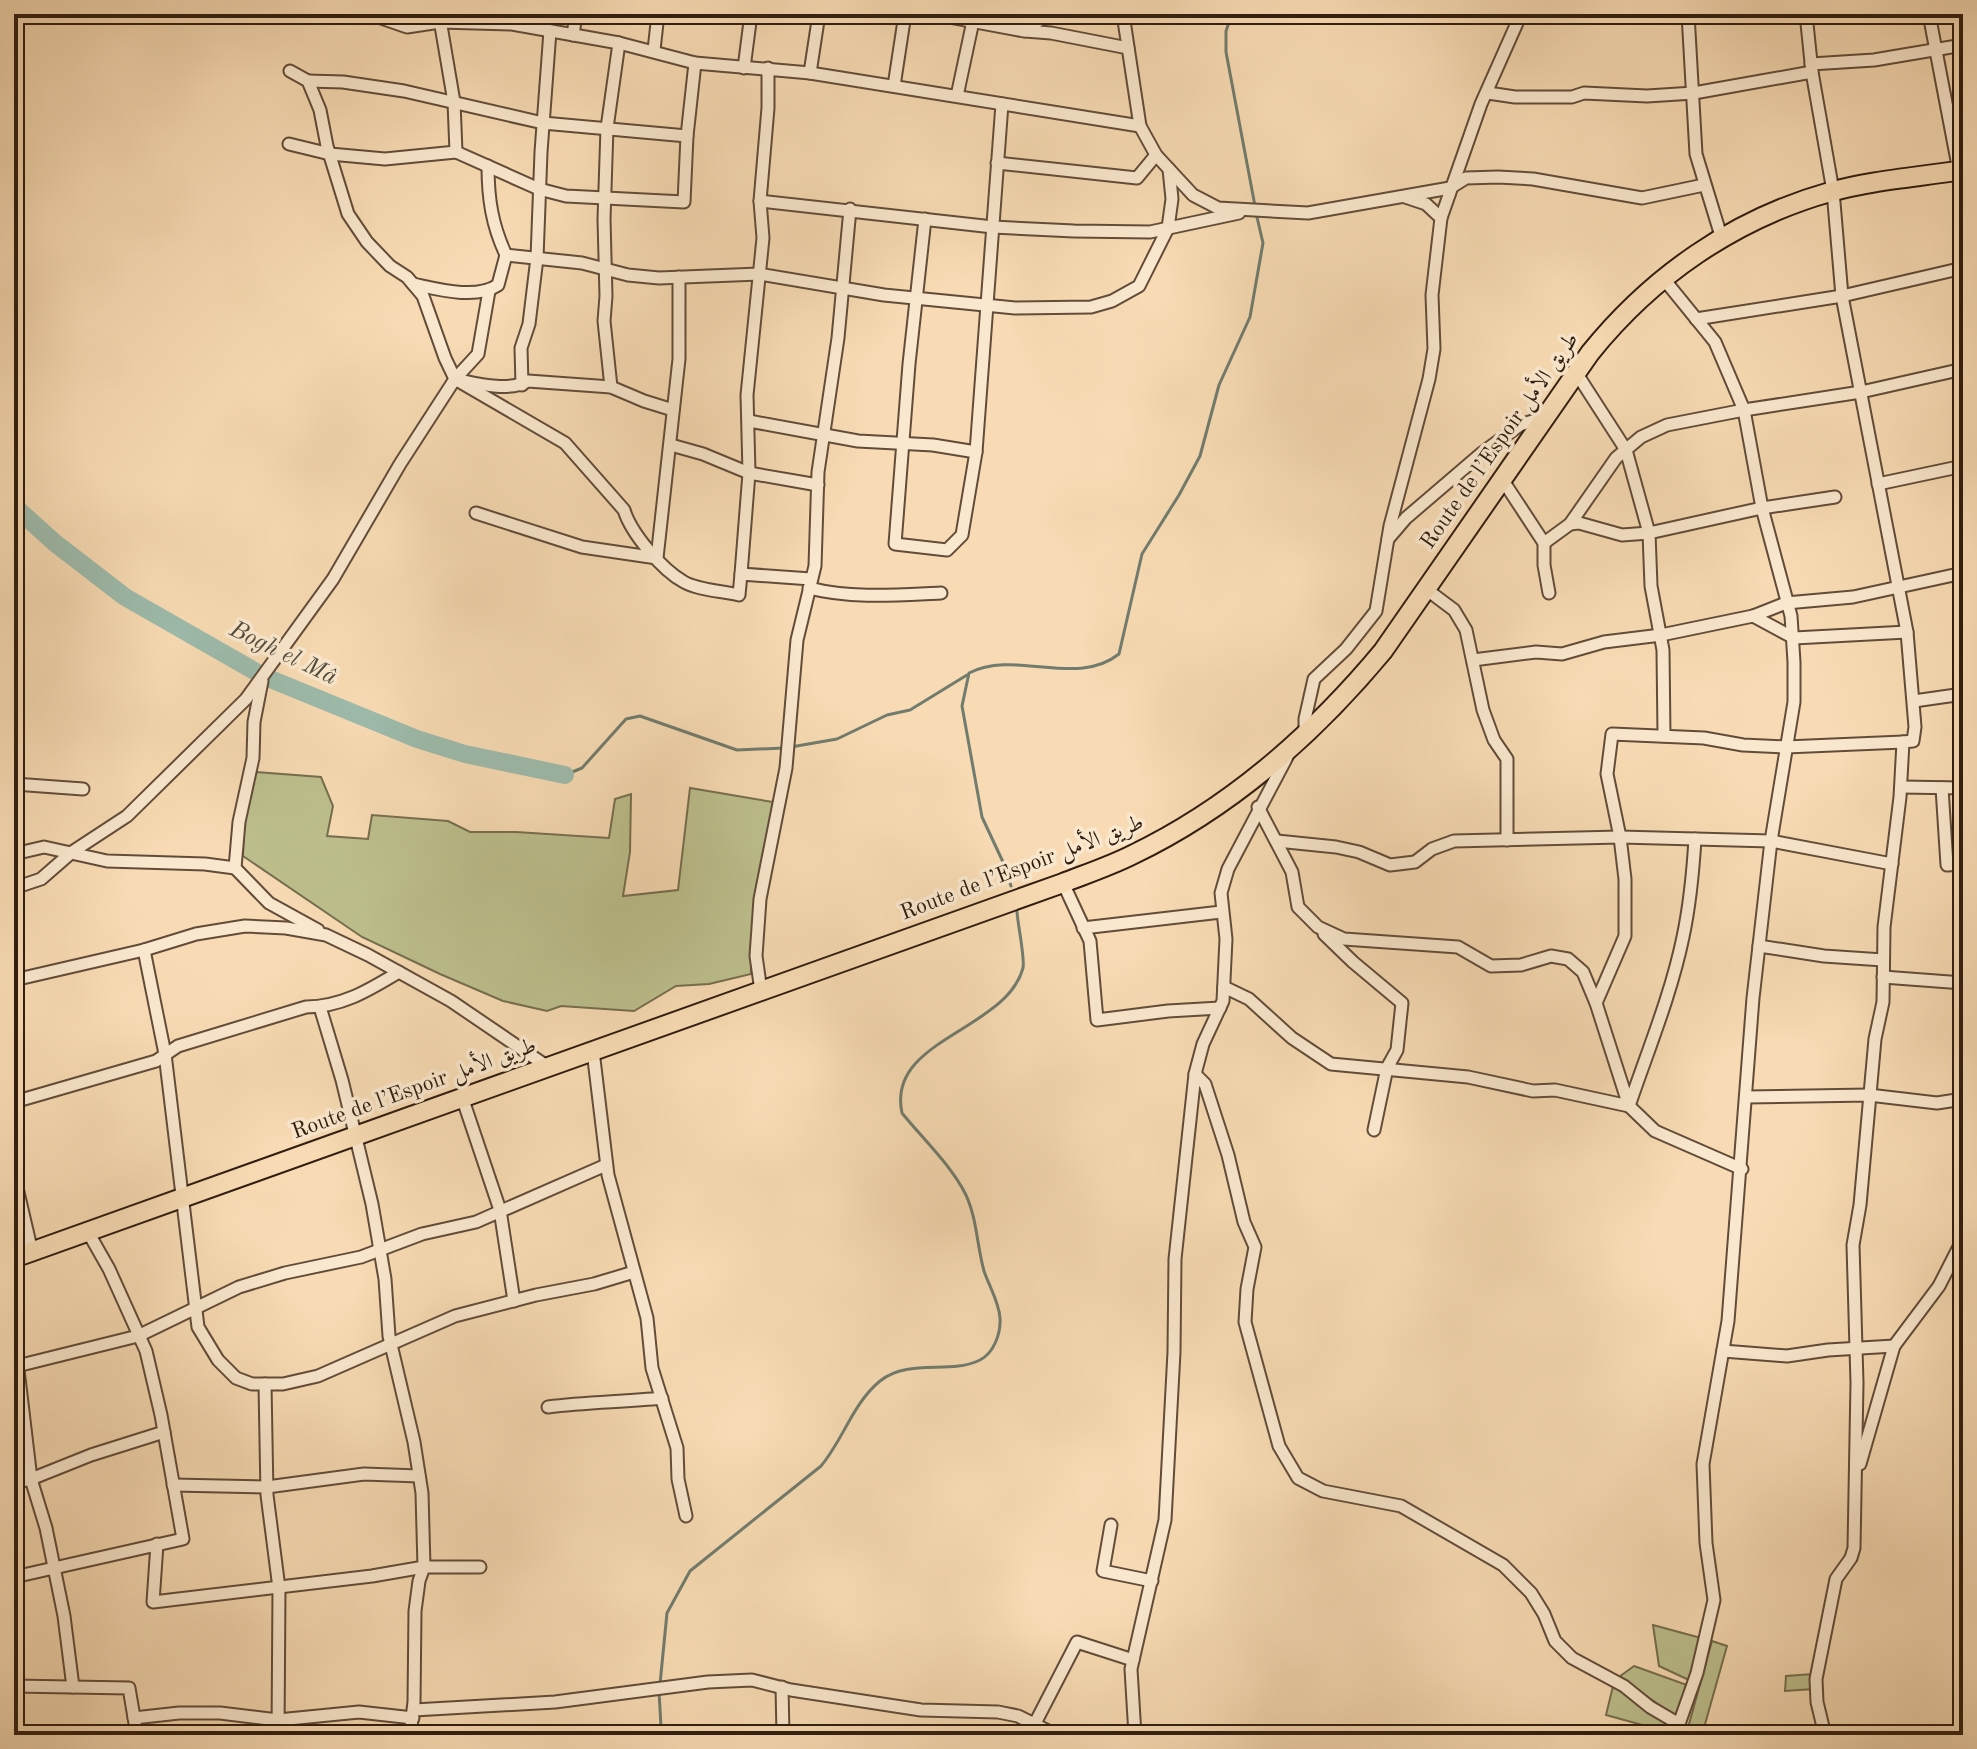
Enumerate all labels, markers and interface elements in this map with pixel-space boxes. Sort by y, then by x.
street label: Route de l’Espoir طريق الأمل [1412,325,1586,555]
water label: Bogh el Mâ [225,617,341,690]
street label: Route de l’Espoir طريق الأمل [895,806,1148,927]
street label: Route de l’Espoir طريق الأمل [287,1029,540,1146]

